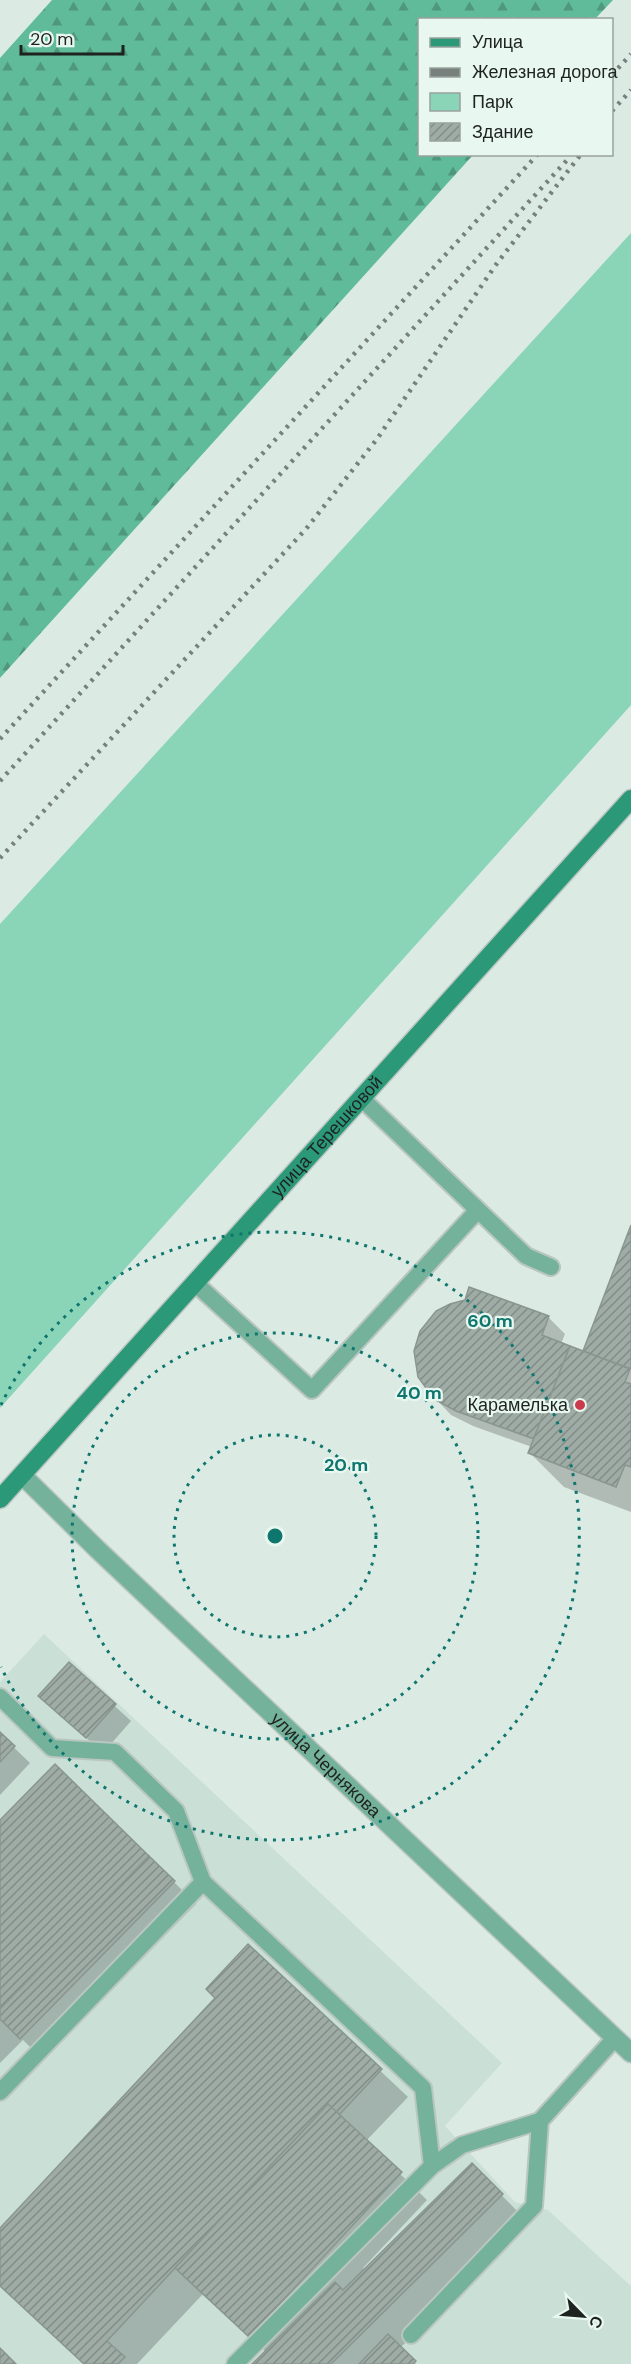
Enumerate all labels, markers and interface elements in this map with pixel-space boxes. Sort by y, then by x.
scale bar [21,18,123,56]
legend [418,18,613,156]
text: 20 m [30,27,73,51]
text: Улица [472,30,524,54]
text: Железная дорога [472,60,618,84]
text: Парк [472,90,513,114]
text: Здание [472,120,533,144]
street label: улица Терешковой [265,1070,388,1203]
text: 60 m [467,1309,513,1333]
text: 40 m [396,1381,442,1405]
place label: Карамелька [468,1393,569,1417]
marker: Карамелька [573,1398,587,1412]
text: 20 m [324,1453,368,1477]
centre of rings [265,1526,285,1546]
street label: улица Чернякова [265,1707,387,1824]
north arrow [553,2286,613,2346]
text: С [584,2312,608,2332]

